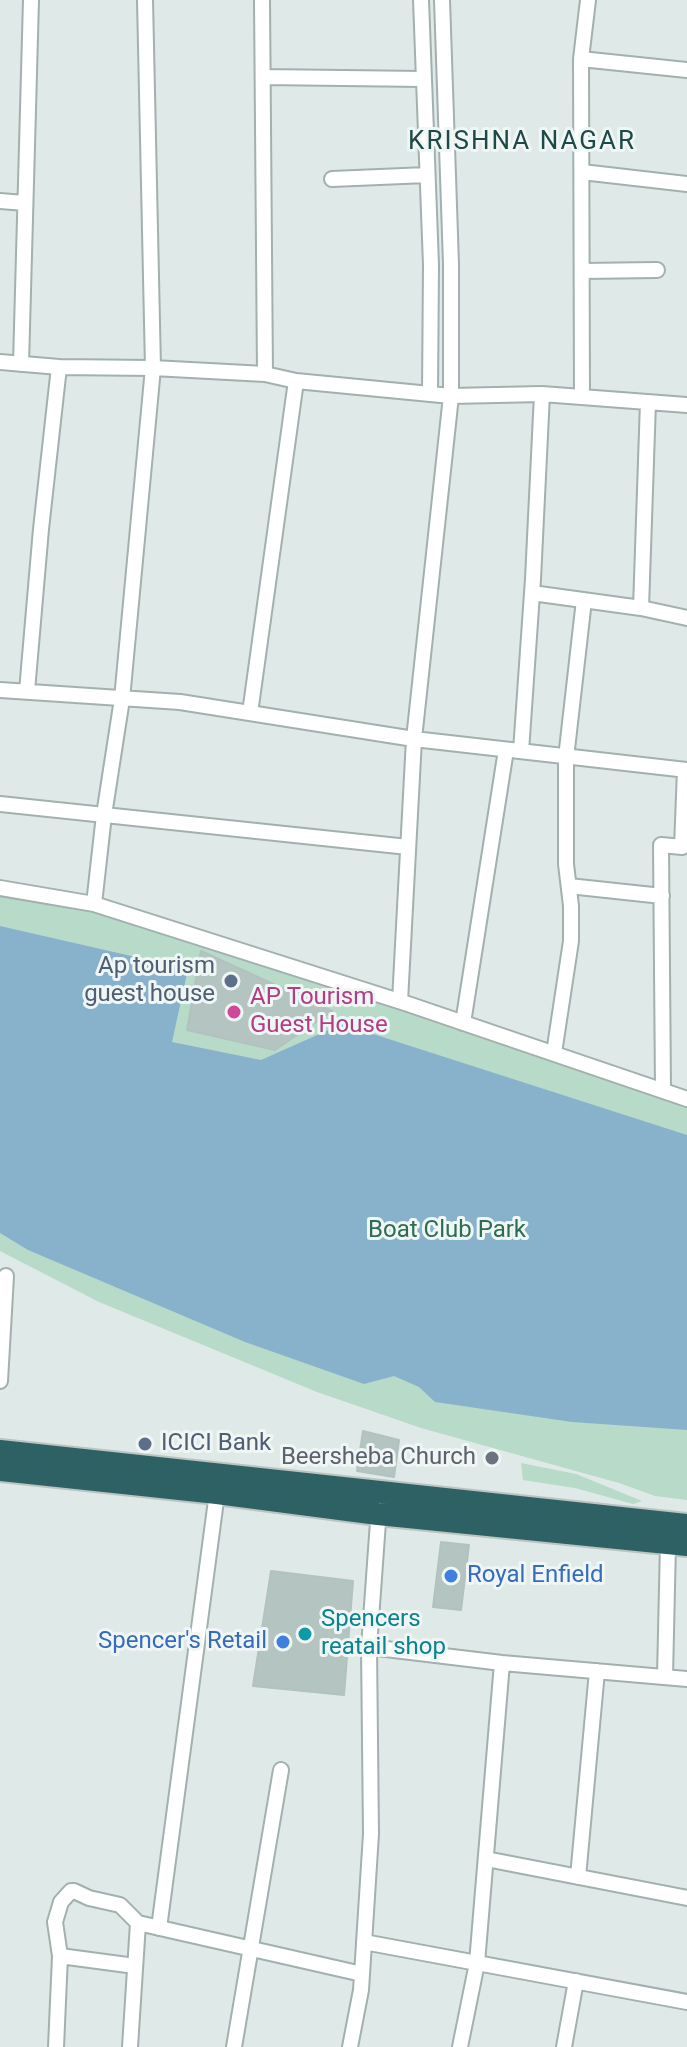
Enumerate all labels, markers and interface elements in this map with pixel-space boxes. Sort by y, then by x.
district label: KRISHNA NAGAR [408,126,636,158]
place label: Ap tourism guest house [84,953,215,1009]
marker: Ap tourism guest house [222,972,240,990]
place label: AP Tourism Guest House [250,984,388,1040]
marker: AP Tourism Guest House [225,1003,243,1021]
park label: Boat Club Park [368,1217,526,1245]
place label: ICICI Bank [161,1430,271,1458]
marker: ICICI Bank [136,1435,154,1453]
place label: Beersheba Church [281,1444,476,1472]
marker: Beersheba Church [483,1449,501,1467]
place label: Royal Enfield [467,1562,604,1590]
marker: Royal Enfield [442,1567,460,1585]
place label: Spencers reatail shop [321,1606,446,1662]
marker: Spencers reatail shop [296,1625,314,1643]
place label: Spencer's Retail [98,1628,267,1656]
marker: Spencer's Retail [274,1633,292,1651]

